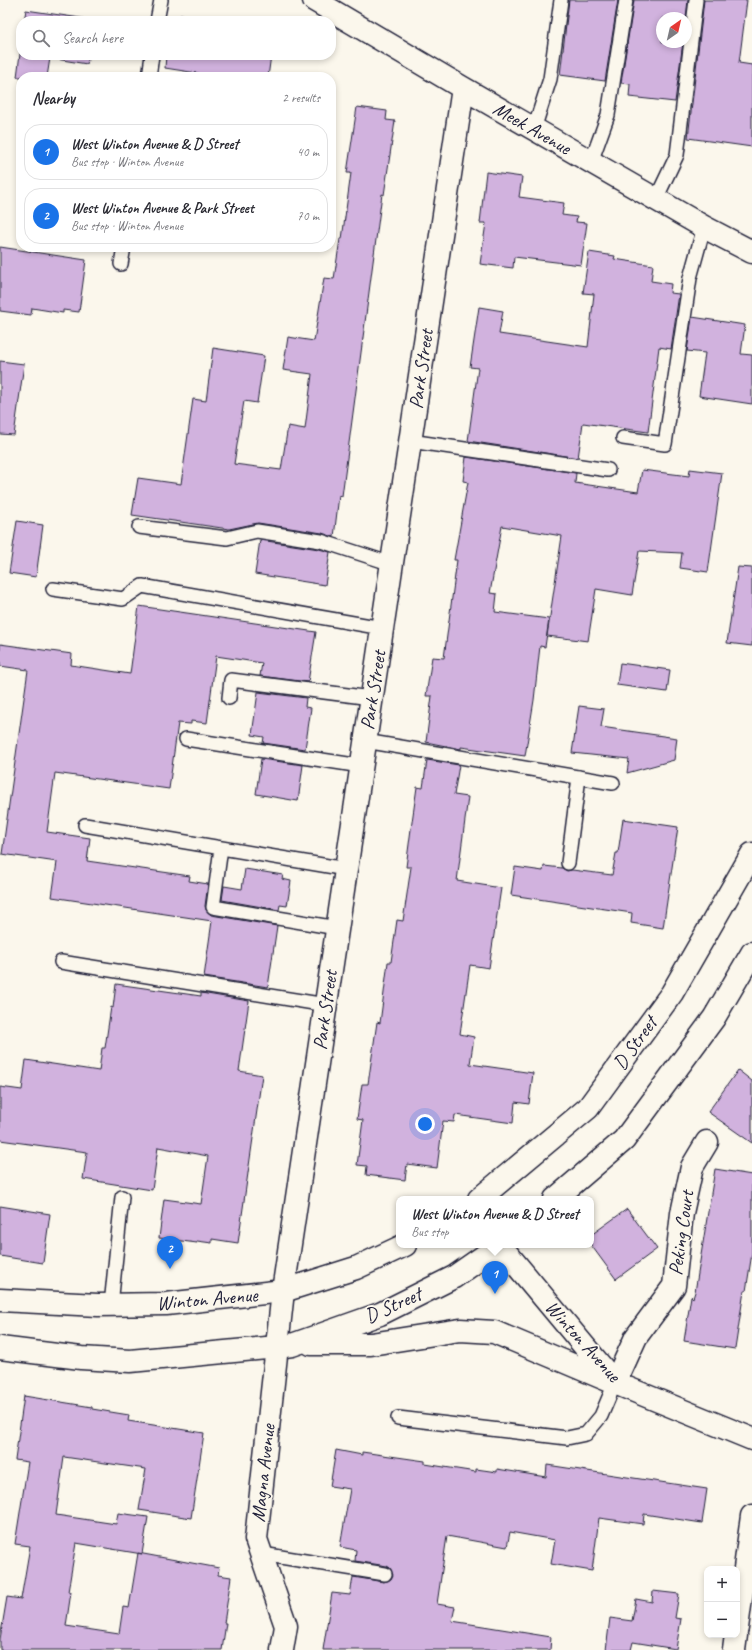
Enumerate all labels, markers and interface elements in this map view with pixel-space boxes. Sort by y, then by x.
north arrow [656,12,692,48]
search box [16,16,336,60]
icon: search [30,27,52,49]
text: Search here [62,29,123,48]
text: Nearby [32,88,75,109]
text: 2 results [282,90,320,106]
street label: Meek Avenue [489,96,577,161]
text: West Winton Avenue & D Street [71,135,238,154]
text: 1 [43,144,49,160]
text: 40 m [297,144,319,160]
text: Bus stop · Winton Avenue [71,154,183,170]
text: West Winton Avenue & Park Street [71,199,254,218]
text: 2 [43,208,49,224]
text: 70 m [297,208,319,224]
text: Bus stop · Winton Avenue [71,218,183,234]
street label: Park Street [403,325,439,410]
street label: Park Street [354,646,392,731]
street label: Park Street [307,966,343,1051]
street label: D Street [607,1009,665,1074]
your location [415,1114,435,1134]
street label: Peking Court [663,1187,700,1277]
popup [396,1196,594,1248]
text: West Winton Avenue & D Street [411,1205,579,1224]
text: Bus stop [411,1224,449,1240]
pin: 2 [157,1236,183,1269]
pin: 1 [482,1261,508,1294]
street label: D Street [361,1280,428,1329]
street label: Winton Avenue [155,1282,260,1316]
street label: Winton Avenue [540,1295,627,1388]
street label: Magna Avenue [245,1421,281,1523]
map controls [704,1566,740,1638]
button: + [704,1566,740,1602]
button: − [704,1602,740,1638]

